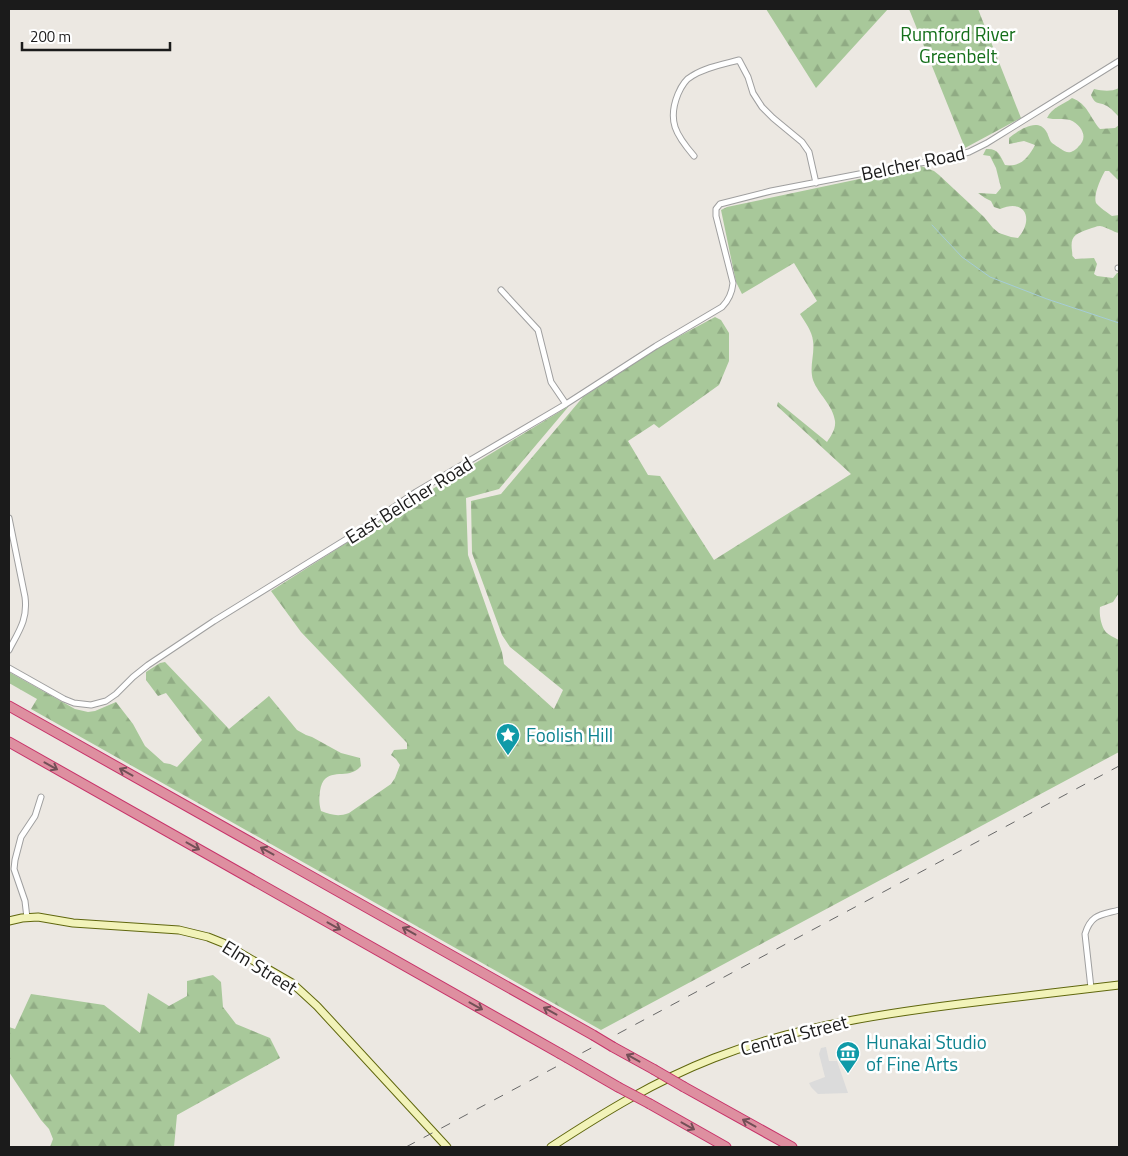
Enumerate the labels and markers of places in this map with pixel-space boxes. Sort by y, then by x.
place label: Foolish Hill [526,720,613,749]
place icon: Foolish Hill [495,722,521,756]
place label: Hunakai Studio of Fine Arts [866,1027,987,1078]
museum icon: Hunakai Studio of Fine Arts [835,1040,861,1074]

